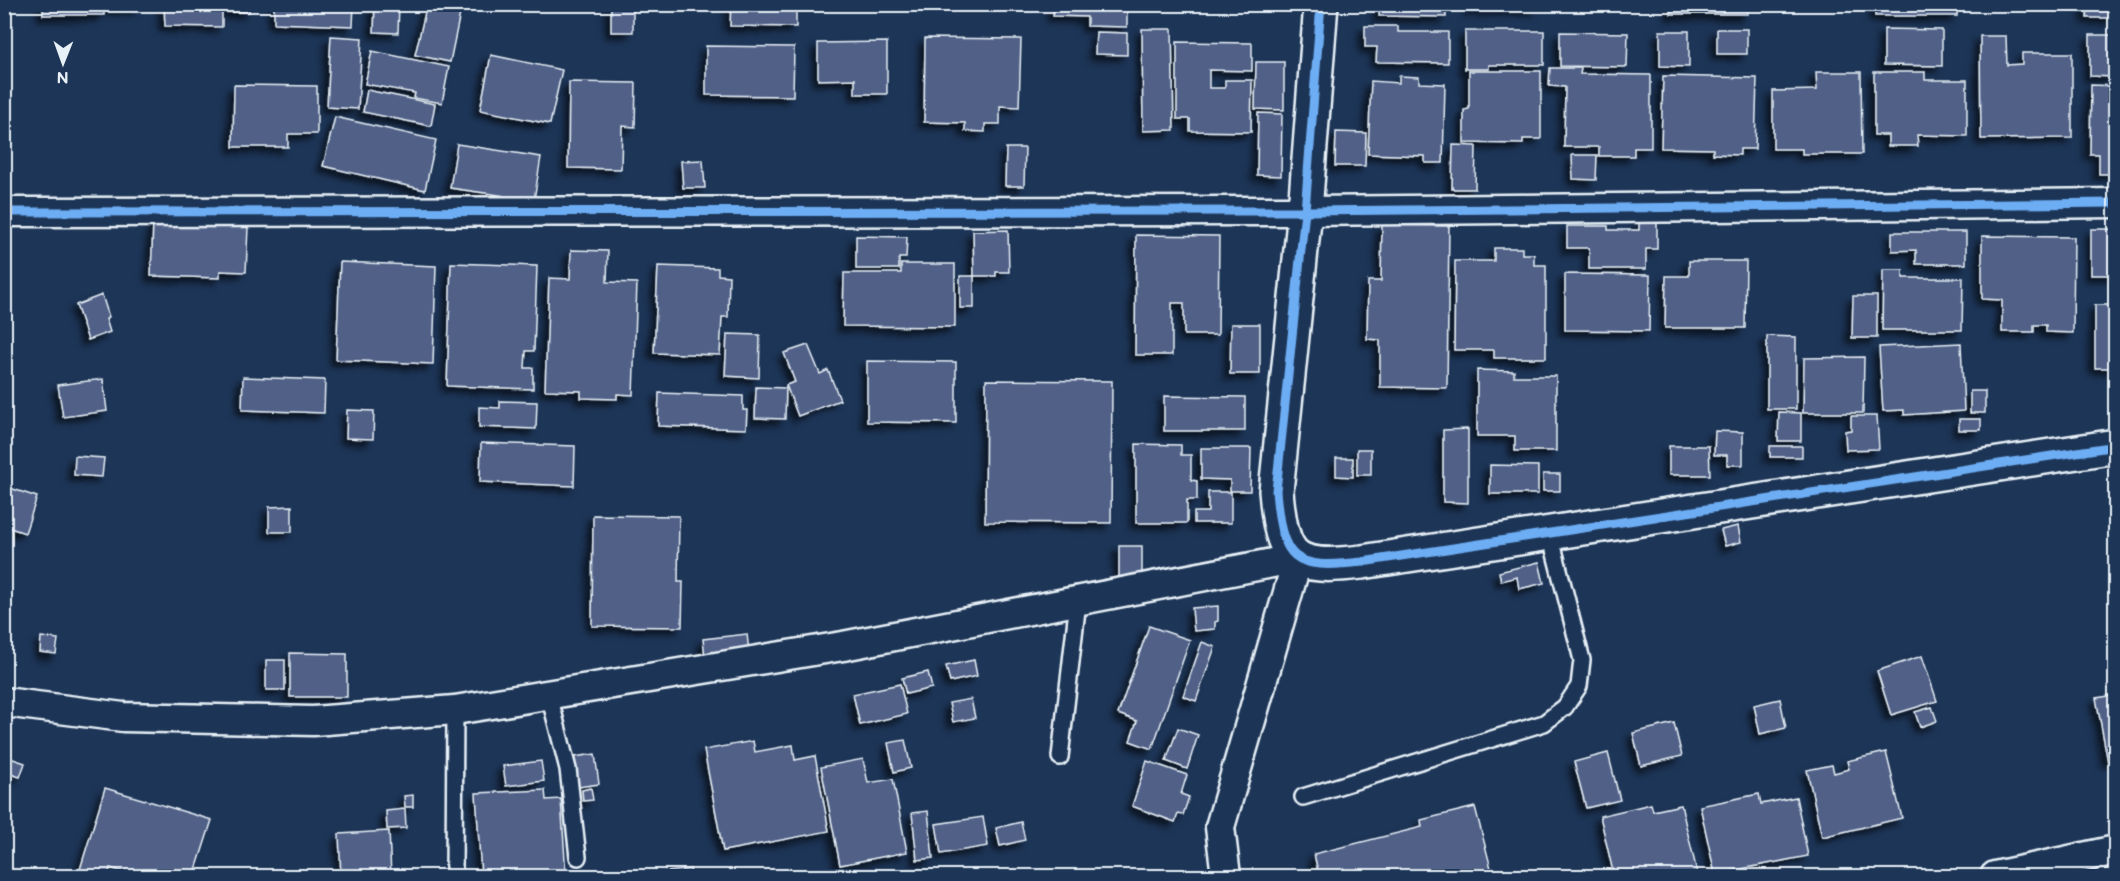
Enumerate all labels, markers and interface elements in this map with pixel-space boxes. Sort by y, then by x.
north arrow [33,33,93,93]
text: N [57,67,69,86]

